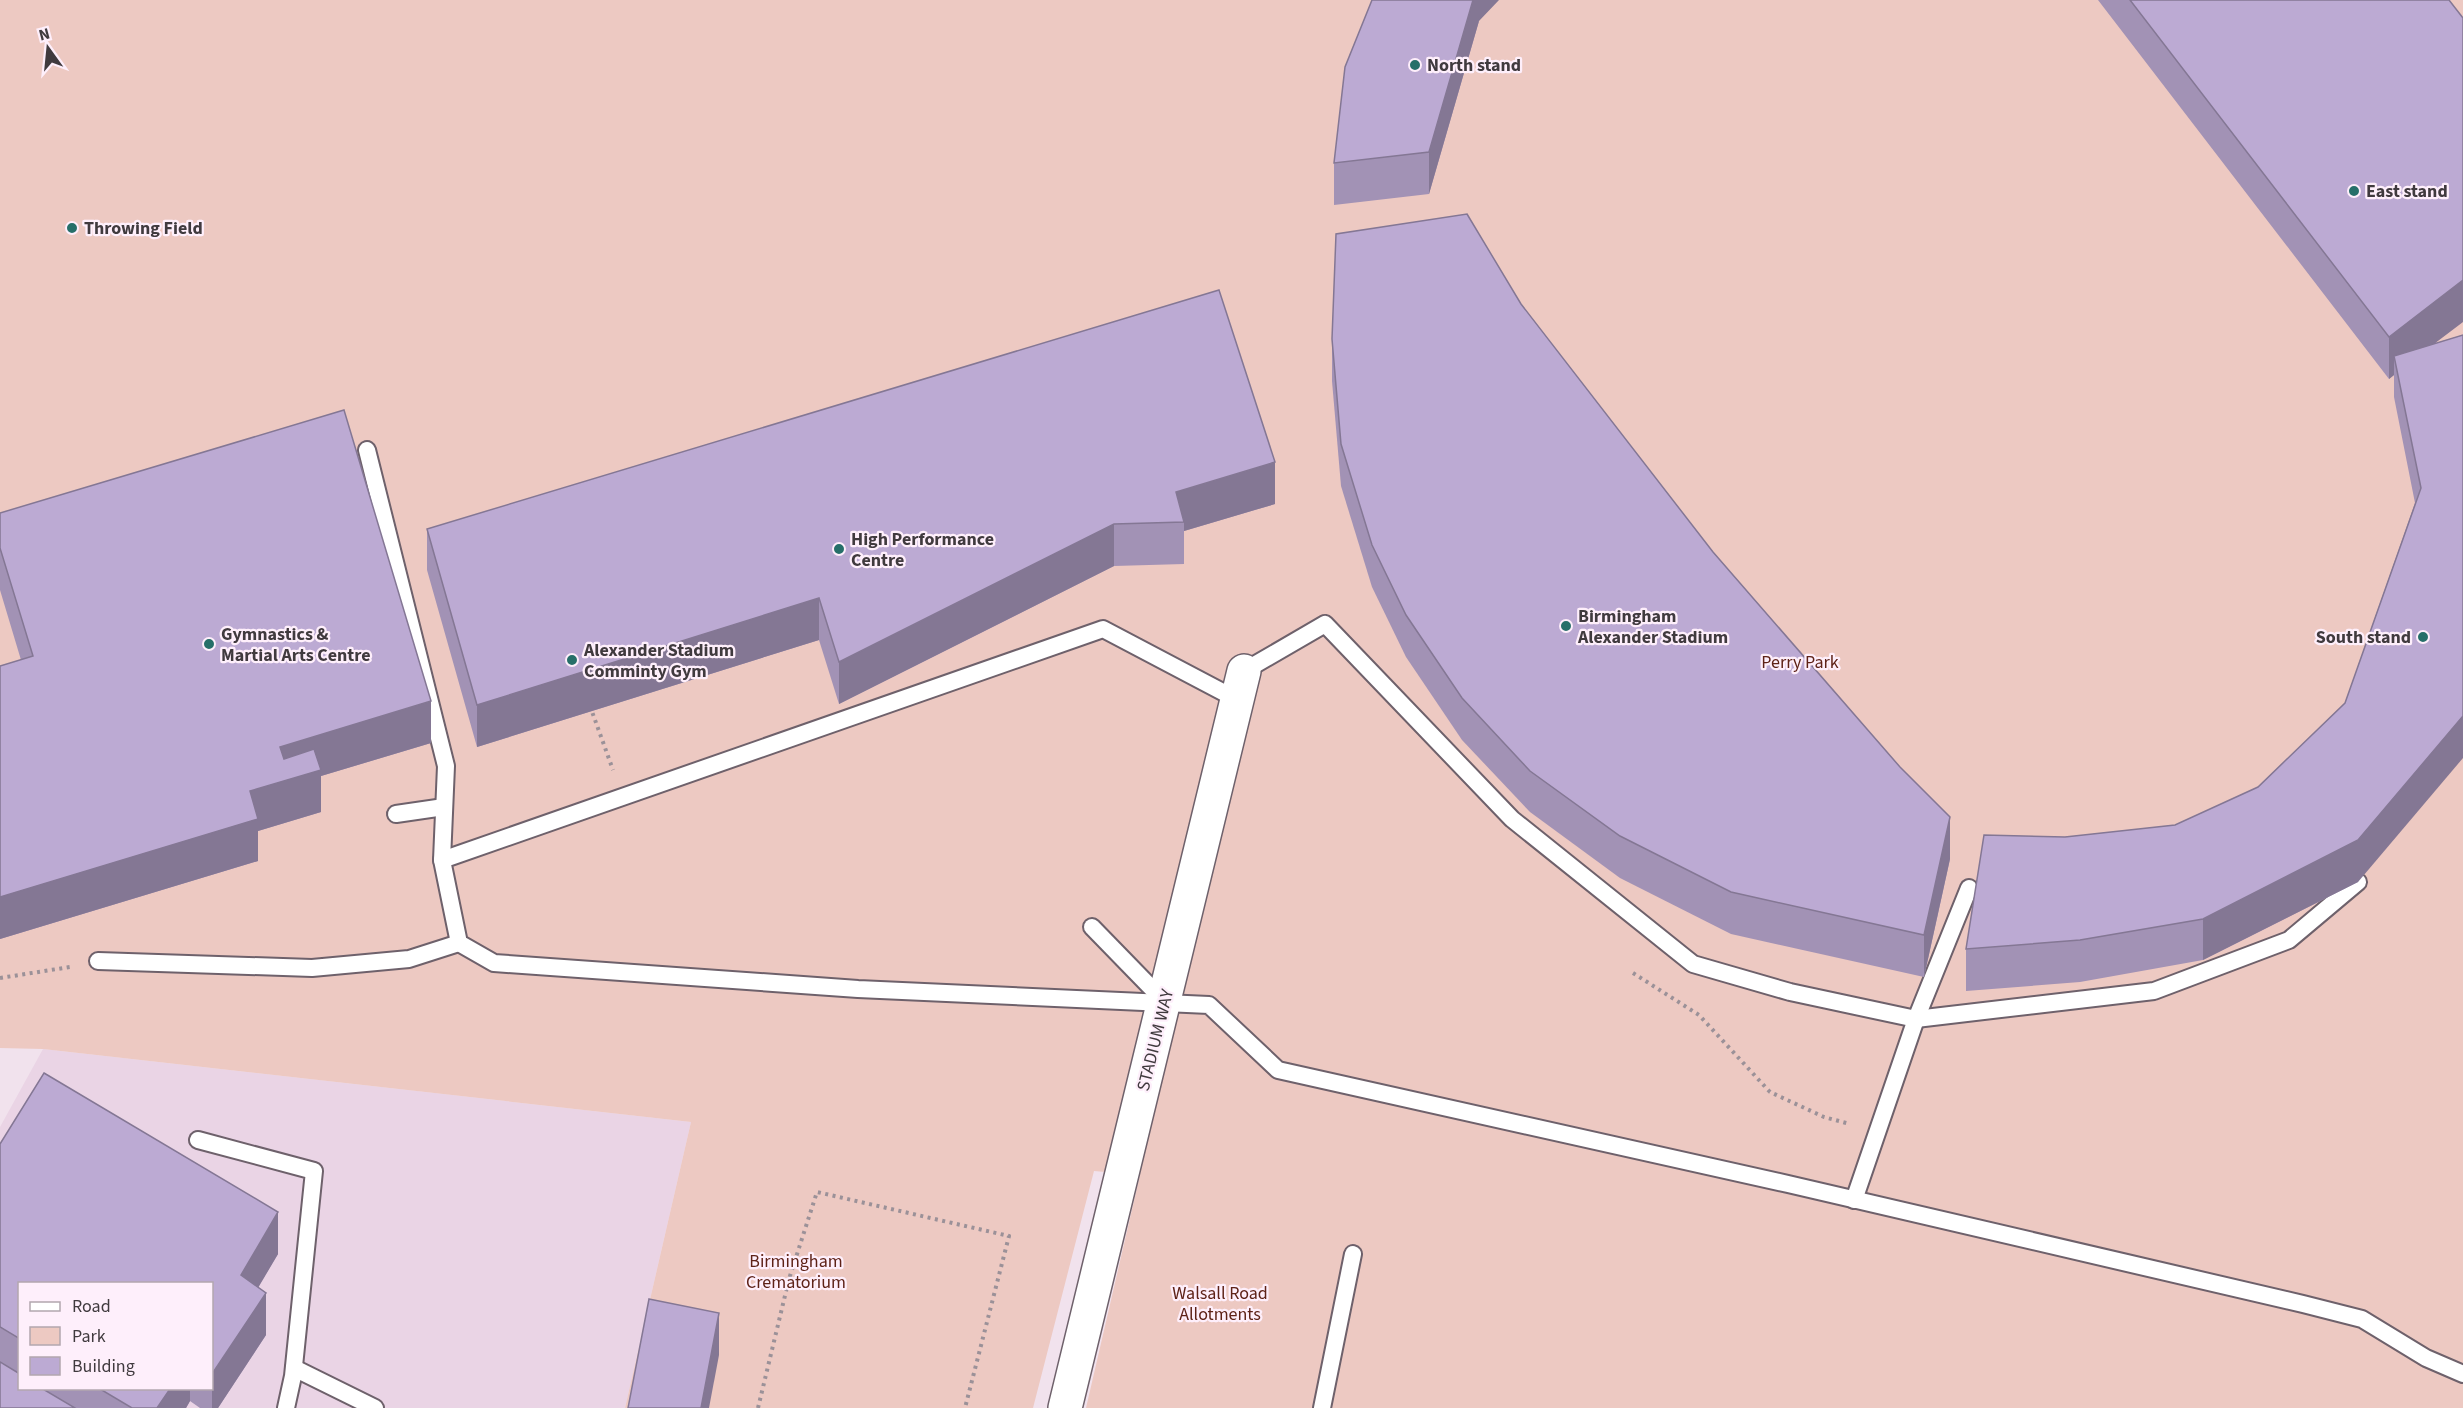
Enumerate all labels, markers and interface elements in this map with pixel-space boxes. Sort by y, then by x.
north arrow [18,18,78,78]
text: N [36,22,52,46]
place label: North stand [1427,53,1521,78]
marker: North stand [1408,58,1422,72]
place label: East stand [2366,179,2448,204]
marker: East stand [2347,184,2361,198]
place label: Throwing Field [84,216,203,241]
marker: Throwing Field [65,221,79,235]
place label: High Performance Centre [851,527,994,573]
marker: High Performance Centre [832,542,846,556]
place label: Birmingham Alexander Stadium [1577,604,1728,650]
marker: Birmingham Alexander Stadium [1559,619,1573,633]
place label: Gymnastics & Martial Arts Centre [221,622,371,668]
place label: South stand [2316,625,2411,650]
marker: South stand [2416,630,2430,644]
marker: Gymnastics & Martial Arts Centre [202,637,216,651]
place label: Alexander Stadium Comminty Gym [583,638,734,684]
park label: Perry Park [1761,650,1839,675]
marker: Alexander Stadium Comminty Gym [565,653,579,667]
street label: STADIUM WAY [1131,986,1180,1094]
park label: Birmingham Crematorium [746,1249,846,1295]
park label: Walsall Road Allotments [1172,1281,1268,1327]
legend [18,1282,213,1390]
text: Road [72,1294,111,1319]
text: Park [72,1324,106,1349]
text: Building [72,1354,135,1379]

